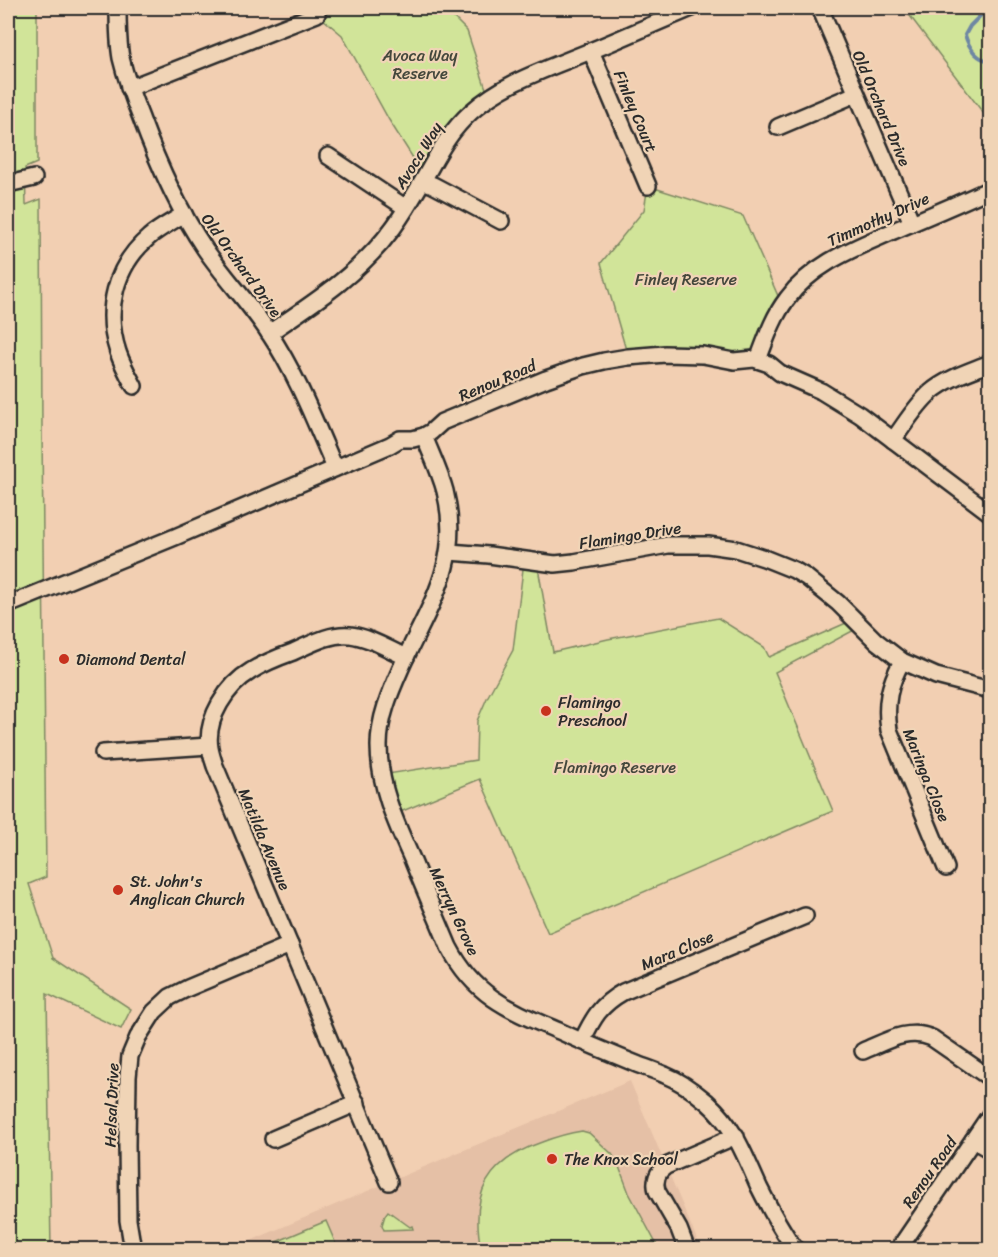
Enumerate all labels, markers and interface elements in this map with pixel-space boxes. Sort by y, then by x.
park label: Avoca Way Reserve [382,41,458,88]
street label: Old Orchard Drive [844,46,919,171]
street label: Finley Court [605,66,666,157]
street label: Avoca Way [386,115,451,196]
street label: Timmothy Drive [822,184,934,255]
street label: Old Orchard Drive [194,207,290,324]
park label: Finley Reserve [635,265,737,294]
street label: Renou Road [454,351,542,410]
street label: Flamingo Drive [577,513,683,558]
place label: Diamond Dental [76,645,186,674]
marker: Diamond Dental [57,652,71,666]
place label: Flamingo Preschool [558,688,627,735]
marker: Flamingo Preschool [539,704,553,718]
street label: Maringa Close [895,724,959,827]
park label: Flamingo Reserve [554,753,676,782]
street label: Matilda Avenue [230,783,299,895]
street label: Merryn Grove [421,862,488,961]
place label: St. John's Anglican Church [129,867,245,914]
marker: St. John's Anglican Church [111,883,125,897]
street label: Mara Close [636,922,718,979]
street label: Helsal Drive [96,1062,127,1148]
street label: Renou Road [894,1129,966,1214]
place label: The Knox School [564,1145,678,1174]
marker: The Knox School [545,1152,559,1166]

